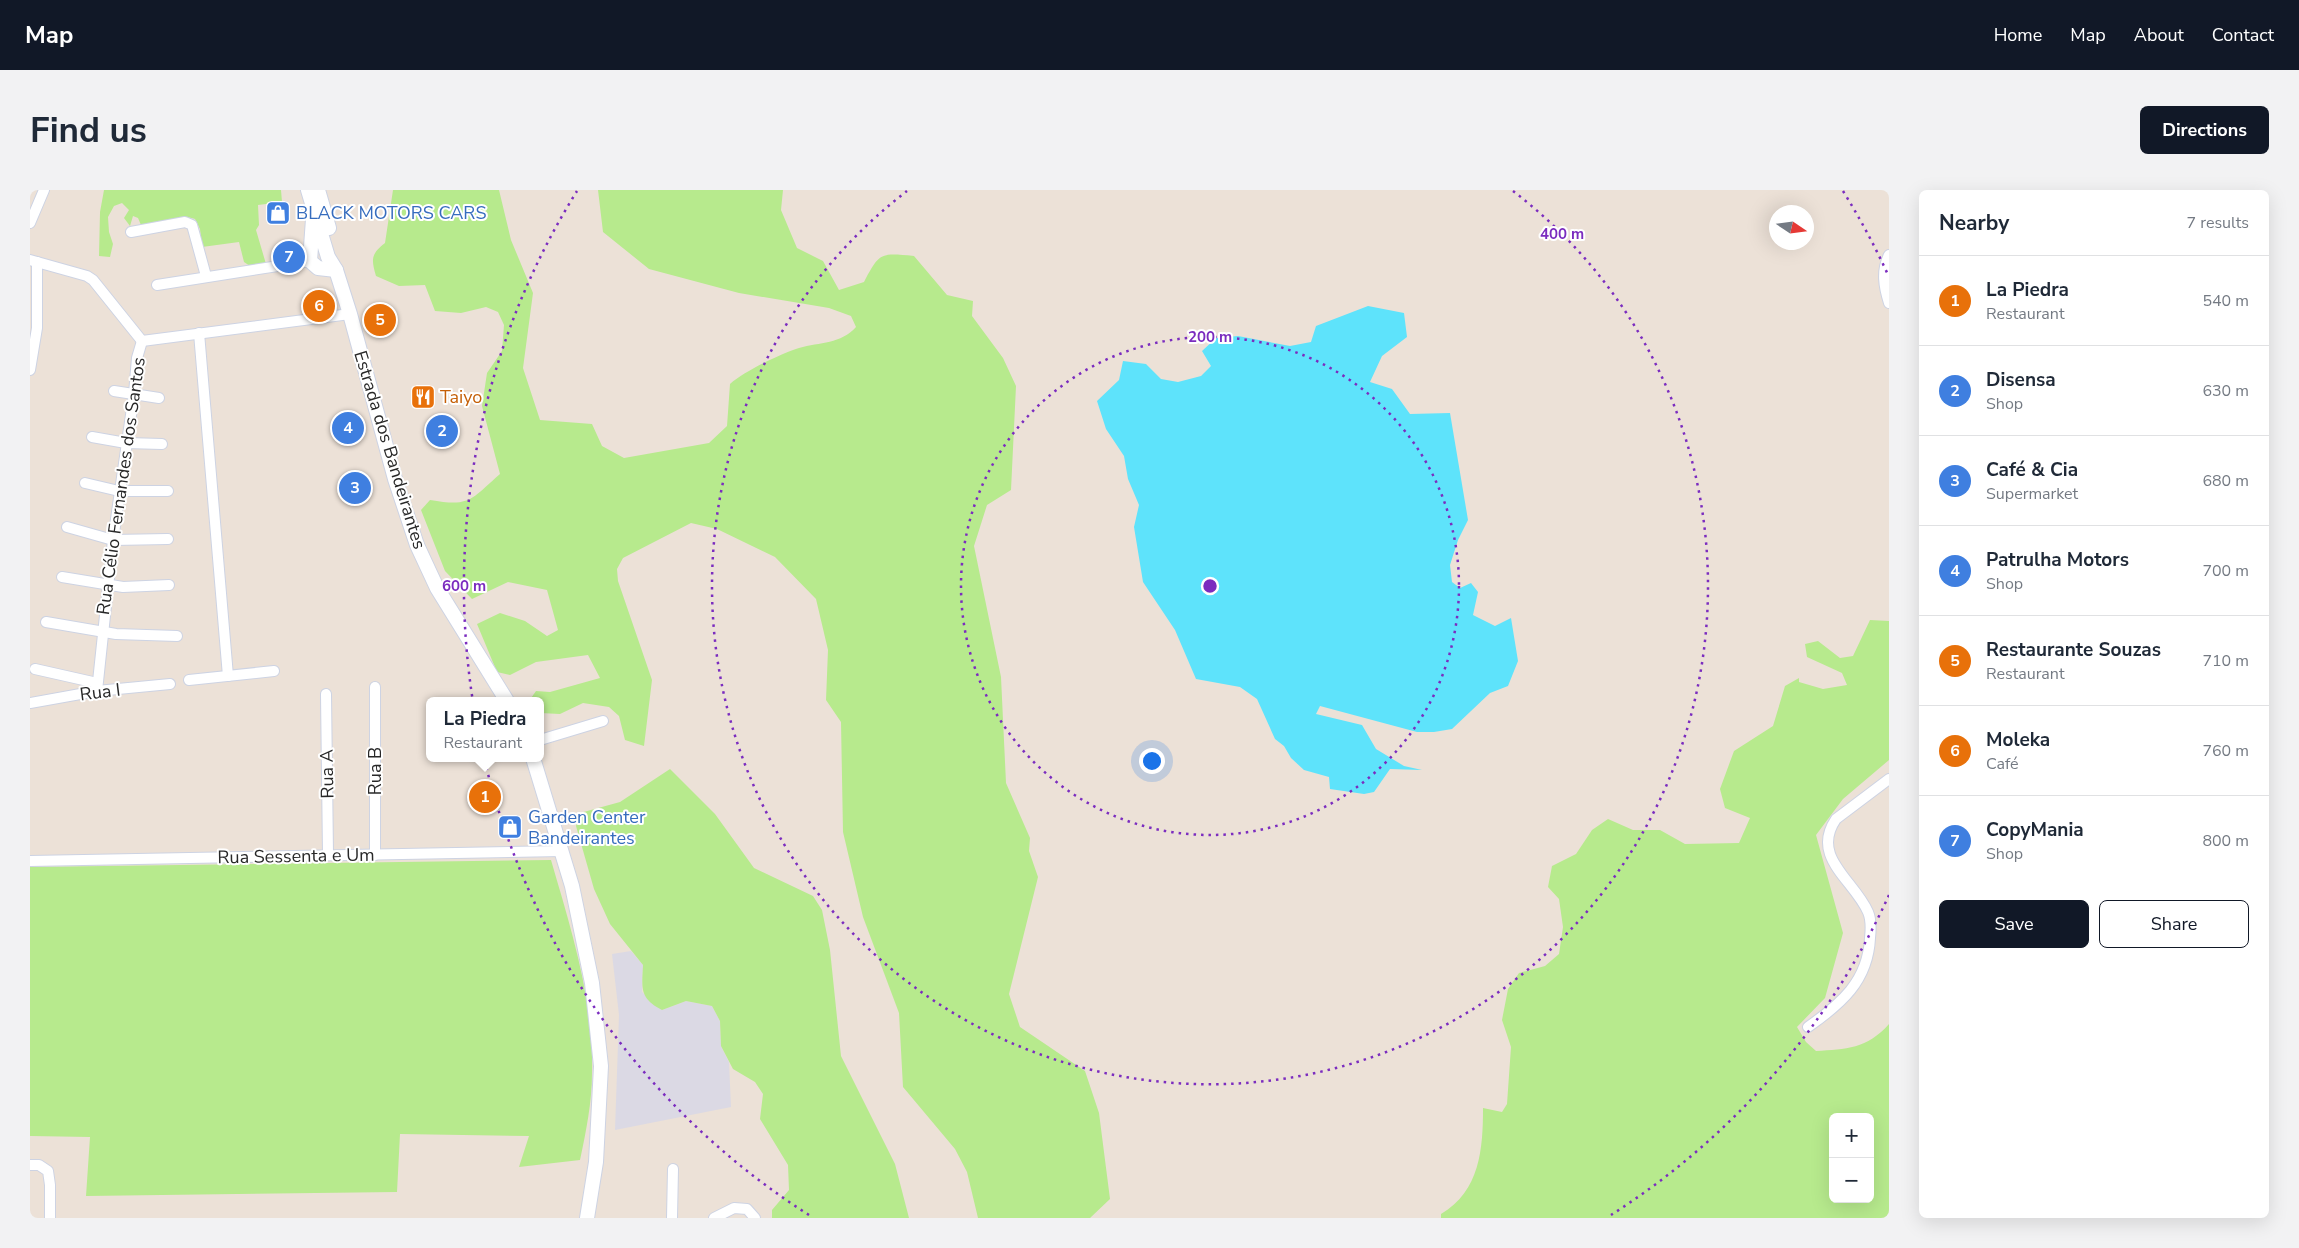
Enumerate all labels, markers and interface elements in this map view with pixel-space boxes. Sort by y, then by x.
text: Map [25,19,73,51]
text: Home [1994,23,2042,47]
text: Map [2070,23,2106,47]
text: About [2134,23,2184,47]
text: Contact [2212,23,2274,47]
button: Directions [2140,106,2269,154]
text: Find us [30,107,147,154]
shop icon: BLACK MOTORS CARS [265,200,291,226]
place label: BLACK MOTORS CARS [296,201,486,225]
north arrow [1769,205,1814,250]
text: Nearby [1939,209,2009,237]
text: 7 results [2187,212,2249,234]
text: 400 m [1540,224,1584,244]
pin: 7 [273,238,305,276]
text: La Piedra [1986,277,2069,303]
pin: 6 [303,287,335,325]
text: 1 [1950,290,1960,312]
text: 540 m [2202,290,2249,312]
pin: 5 [364,301,396,339]
text: Restaurant [1986,303,2065,325]
text: 200 m [1188,327,1232,347]
street label: Estrada dos Bandeirantes [348,348,432,552]
street label: Rua Célio Fernandes dos Santos [91,356,151,616]
text: Disensa [1986,367,2056,393]
text: 2 [1950,380,1960,402]
text: 630 m [2202,380,2249,402]
restaurant icon: Taiyo [410,384,436,410]
place label: Taiyo [440,385,482,409]
text: Shop [1986,393,2023,415]
pin: 4 [332,409,364,447]
pin: 2 [426,412,458,450]
text: Café & Cia [1986,457,2078,483]
pin: 3 [339,469,371,507]
text: 3 [1950,470,1960,492]
text: 680 m [2202,470,2249,492]
text: Supermarket [1986,483,2078,505]
text: Patrulha Motors [1986,547,2129,573]
text: 4 [1950,560,1960,582]
text: 700 m [2202,560,2249,582]
text: Shop [1986,573,2023,595]
text: 600 m [442,576,486,596]
centre of rings [1201,577,1219,595]
text: Restaurante Souzas [1986,637,2161,663]
text: 5 [1950,650,1960,672]
text: 710 m [2202,650,2249,672]
text: Restaurant [1986,663,2065,685]
street label: Rua I [78,678,122,706]
popup [426,697,544,762]
text: La Piedra [444,706,526,732]
text: Moleka [1986,727,2050,753]
text: Restaurant [444,732,522,754]
text: 6 [1950,740,1960,762]
text: 760 m [2202,740,2249,762]
street label: Rua B [363,747,387,795]
your location [1139,748,1165,774]
street label: Rua A [315,749,339,799]
text: Café [1986,753,2019,775]
pin: 1 [469,778,501,816]
place label: Garden Center Bandeirantes [528,805,646,850]
shop icon: Garden Center Bandeirantes [497,814,523,840]
text: CopyMania [1986,817,2084,843]
text: 7 [1950,830,1960,852]
text: 800 m [2202,830,2249,852]
street label: Rua Sessenta e Um [217,843,375,869]
text: Shop [1986,843,2023,865]
button: Save [1939,900,2089,948]
button: Share [2099,900,2249,948]
map controls [1829,1113,1874,1203]
button: + [1829,1113,1874,1158]
button: − [1829,1158,1874,1203]

